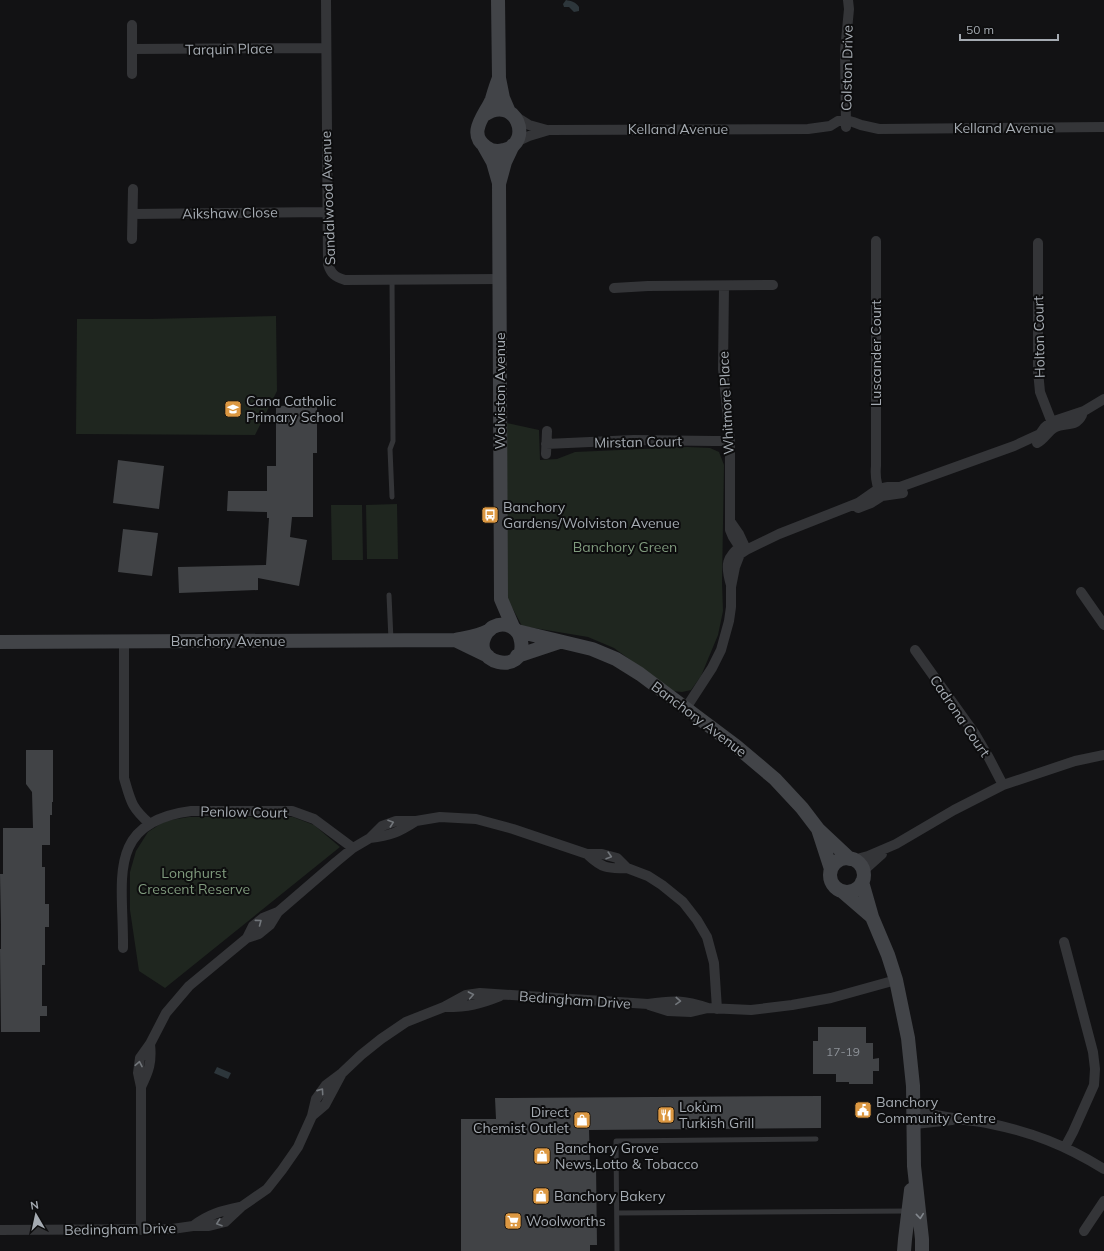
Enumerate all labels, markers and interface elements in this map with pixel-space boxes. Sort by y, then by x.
scale bar [960,16,1058,42]
text: 50 m [966,22,994,37]
street label: Colston Drive [837,25,857,111]
street label: Tarquin Place [185,39,273,59]
street label: Kelland Avenue [954,119,1054,137]
street label: Kelland Avenue [628,120,728,138]
street label: Sandalwood Avenue [317,131,339,265]
street label: Aikshaw Close [182,203,278,223]
street label: Holton Court [1029,296,1049,378]
street label: Luscander Court [867,300,885,406]
street label: Wolviston Avenue [491,332,509,450]
street label: Whitmore Place [714,351,738,455]
place label: Cana Catholic Primary School [246,392,344,426]
school or university icon: Cana Catholic Primary School [223,399,243,419]
street label: Mirstan Court [594,432,682,452]
place label: Banchory Gardens/Wolviston Avenue [503,498,680,532]
bus stop icon: Banchory Gardens/Wolviston Avenue [480,505,500,525]
park label: Banchory Green [573,538,677,556]
street label: Banchory Avenue [171,632,285,650]
street label: Cadrona Court [926,672,994,760]
street label: Banchory Avenue [648,677,750,761]
street label: Penlow Court [200,802,288,822]
one-way arrow [387,819,394,828]
one-way arrow [605,851,612,860]
park label: Longhurst Crescent Reserve [138,864,250,898]
one-way arrow [255,919,262,926]
street label: Bedingham Drive [519,987,631,1013]
one-way arrow [468,991,475,1000]
one-way arrow [675,997,681,1006]
house number: 17-19 [826,1044,860,1059]
one-way arrow [135,1061,143,1067]
one-way arrow [317,1088,324,1095]
place label: Banchory Community Centre [876,1093,996,1127]
place label: Lokùm Turkish Grill [679,1098,754,1132]
public building icon: Banchory Community Centre [853,1100,873,1120]
place label: Direct Chemist Outlet [473,1103,569,1137]
restaurant icon: Lokùm Turkish Grill [656,1105,676,1125]
shop icon: Direct Chemist Outlet [572,1110,592,1130]
place label: Banchory Grove News,Lotto & Tobacco [555,1139,699,1173]
shop icon: Banchory Grove News,Lotto & Tobacco [532,1146,552,1166]
shop icon: Banchory Bakery [531,1186,551,1206]
place label: Banchory Bakery [554,1187,666,1205]
north arrow [16,1195,56,1235]
text: N [29,1198,40,1213]
supermarket icon: Woolworths [503,1211,523,1231]
place label: Woolworths [526,1212,606,1230]
one-way arrow [915,1213,924,1219]
one-way arrow [216,1218,223,1227]
street label: Bedingham Drive [64,1219,176,1239]

